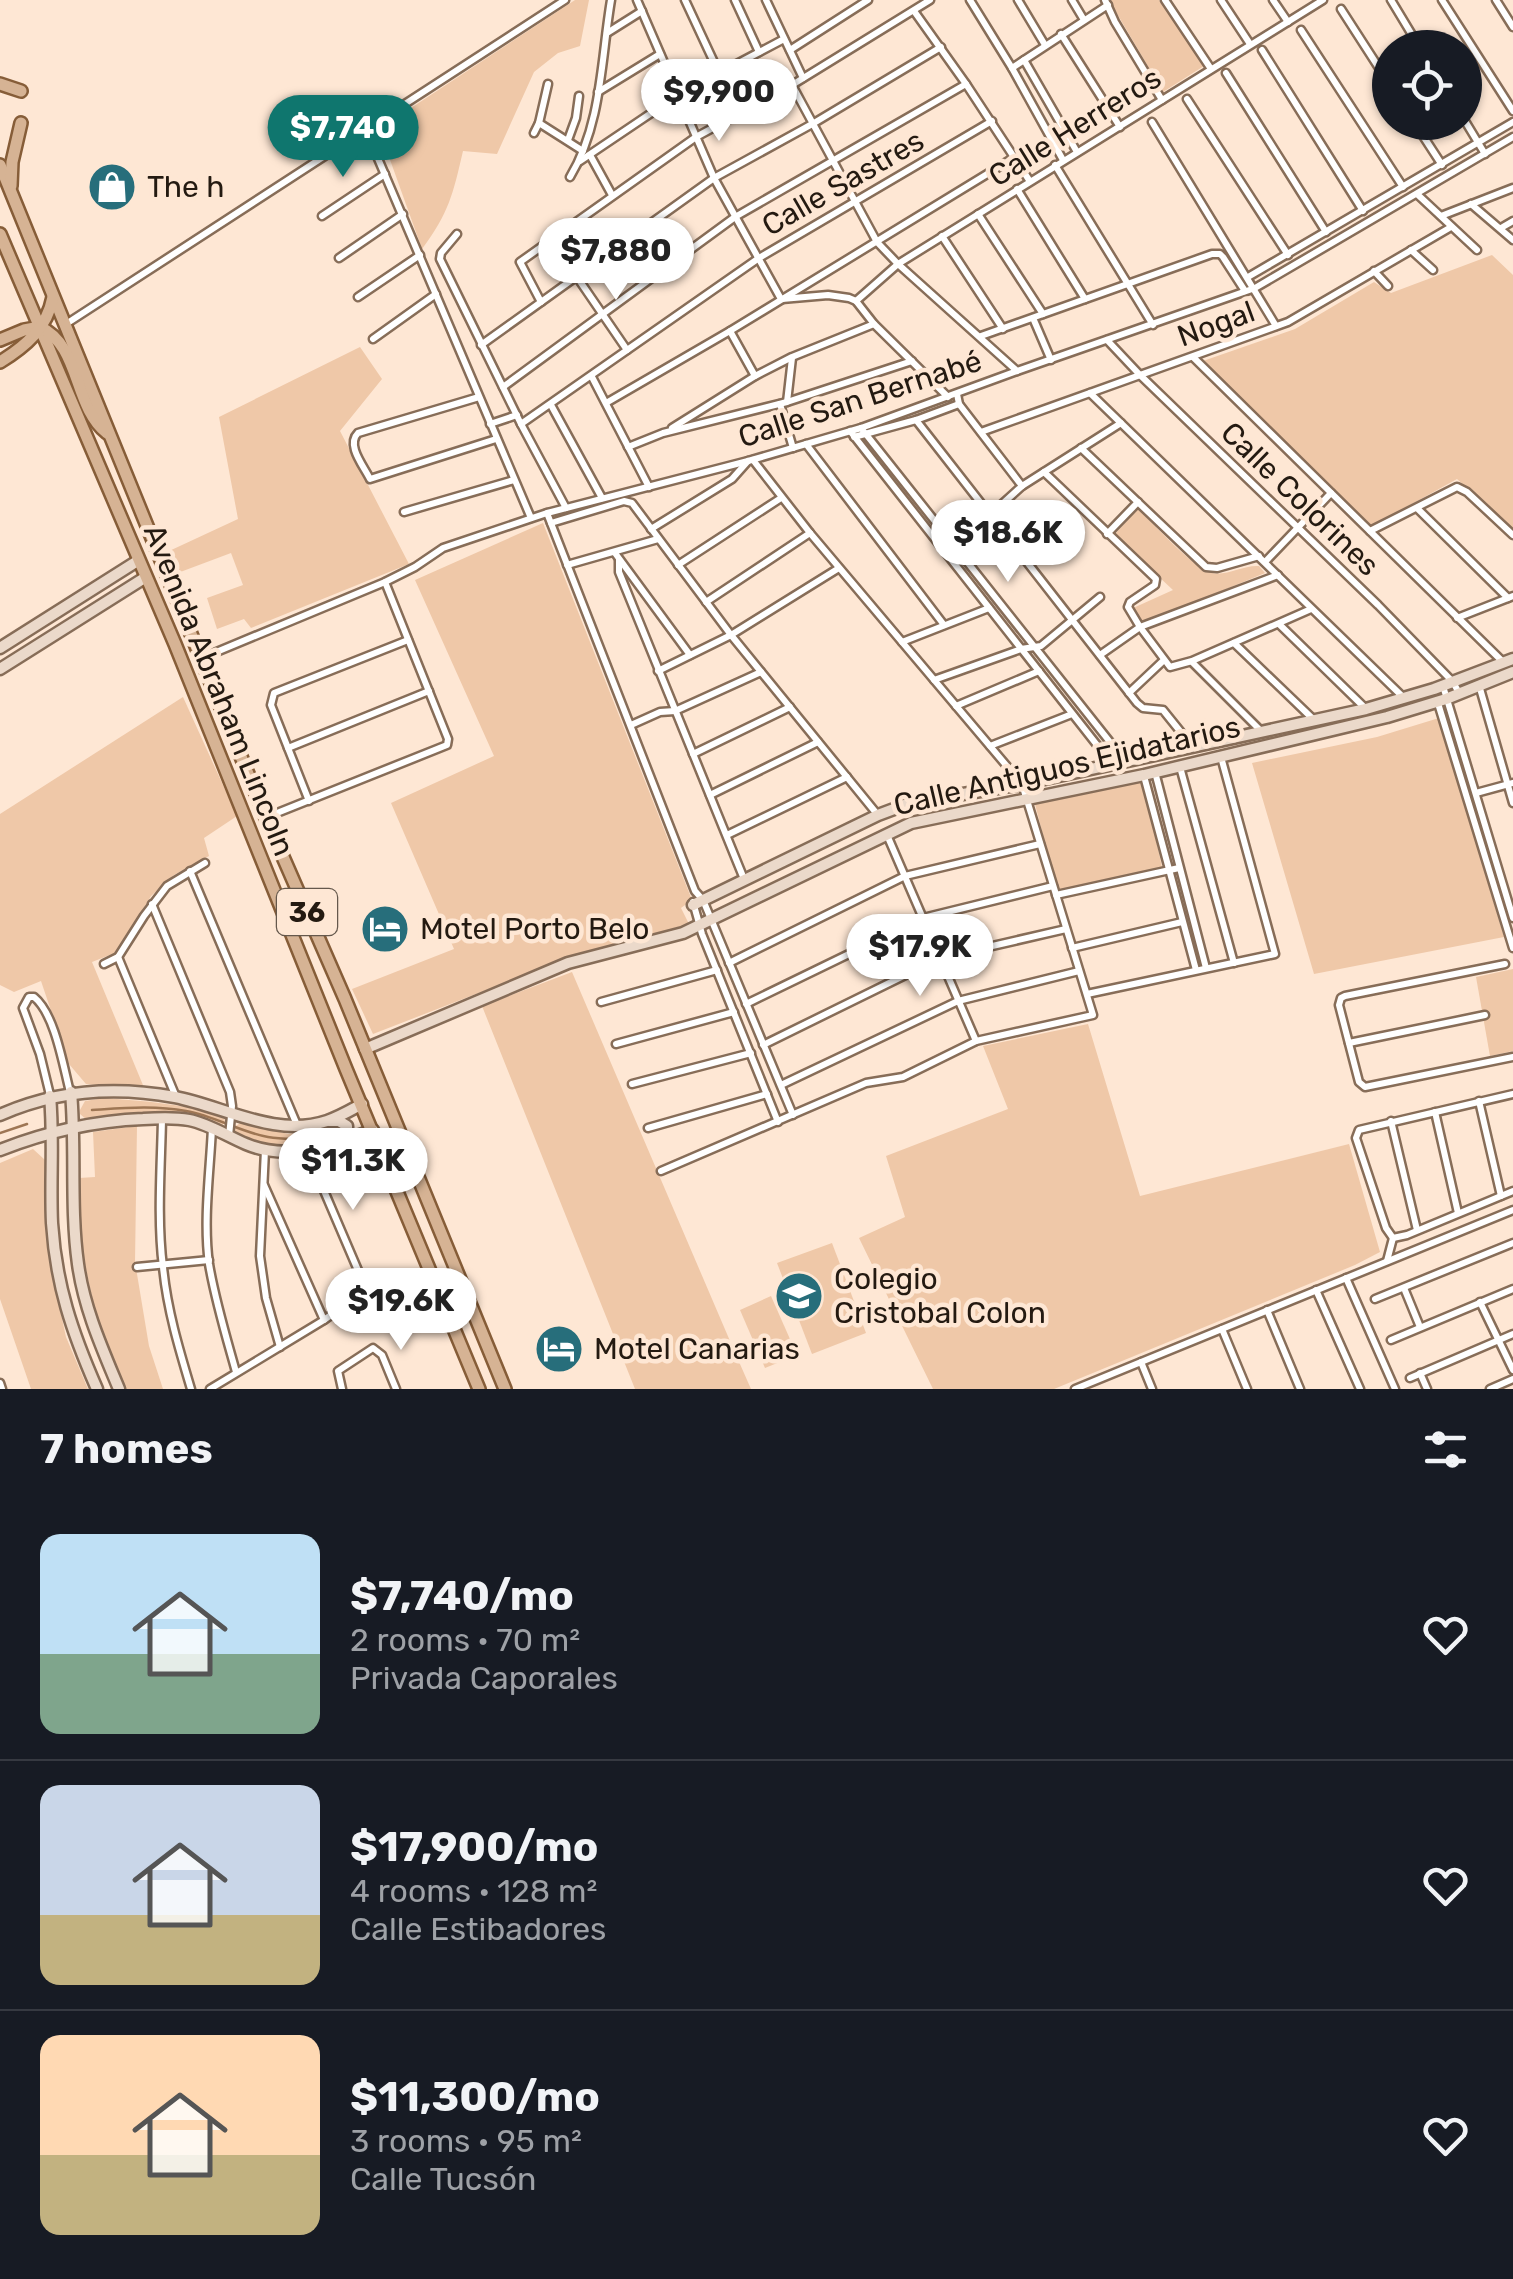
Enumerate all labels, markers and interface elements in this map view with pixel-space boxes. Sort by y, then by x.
map controls [1372,30,1482,140]
button: locate [1372,30,1482,140]
pin: $9,900 [638,59,800,144]
street label: Calle Herreros [982,60,1168,194]
text: $9,900 [663,72,775,110]
pin: $7,740 [262,95,424,180]
text: $7,740 [290,108,396,146]
street label: Calle Sastres [756,122,930,244]
shop icon: The h [86,161,138,213]
place label: The h [147,169,224,205]
pin: $7,880 [535,218,697,303]
text: $7,880 [560,231,672,269]
street label: Nogal [1172,293,1260,355]
street label: Calle San Bernabé [734,343,986,455]
street label: Calle Colorines [1213,415,1387,583]
pin: $18.6K [927,500,1089,585]
text: $18.6K [953,513,1063,551]
street label: Avenida Abraham Lincoln [136,519,302,861]
street label: Calle Antiguos Ejidatarios [890,709,1244,823]
road number: 36 [277,889,337,935]
hotel icon: Motel Porto Belo [359,903,411,955]
place label: Motel Porto Belo [420,911,649,947]
pin: $17.9K [839,914,1001,999]
text: $17.9K [868,927,972,965]
pin: $11.3K [272,1128,434,1213]
text: $11.3K [301,1141,405,1179]
place label: Colegio Cristobal Colon [834,1261,1046,1331]
pin: $19.6K [320,1268,482,1353]
school or university icon: Colegio Cristobal Colon [773,1270,825,1322]
text: $19.6K [347,1281,455,1319]
hotel icon: Motel Canarias [533,1323,585,1375]
place label: Motel Canarias [594,1331,800,1367]
icon: filters [1418,1422,1473,1477]
text: 7 homes [40,1424,213,1474]
text: $7,740/mo [350,1571,574,1621]
icon: home [120,1574,240,1694]
icon: heart [1418,1607,1473,1662]
text: 2 rooms · 70 m² [350,1621,580,1659]
text: Privada Caporales [350,1659,618,1697]
text: $17,900/mo [350,1822,598,1872]
icon: home [120,1825,240,1945]
icon: heart [1418,1858,1473,1913]
text: 4 rooms · 128 m² [350,1872,597,1910]
text: Calle Estibadores [350,1910,606,1948]
text: $11,300/mo [350,2072,600,2122]
icon: home [120,2075,240,2195]
icon: heart [1418,2108,1473,2163]
text: 3 rooms · 95 m² [350,2122,582,2160]
text: Calle Tucsón [350,2160,536,2198]

